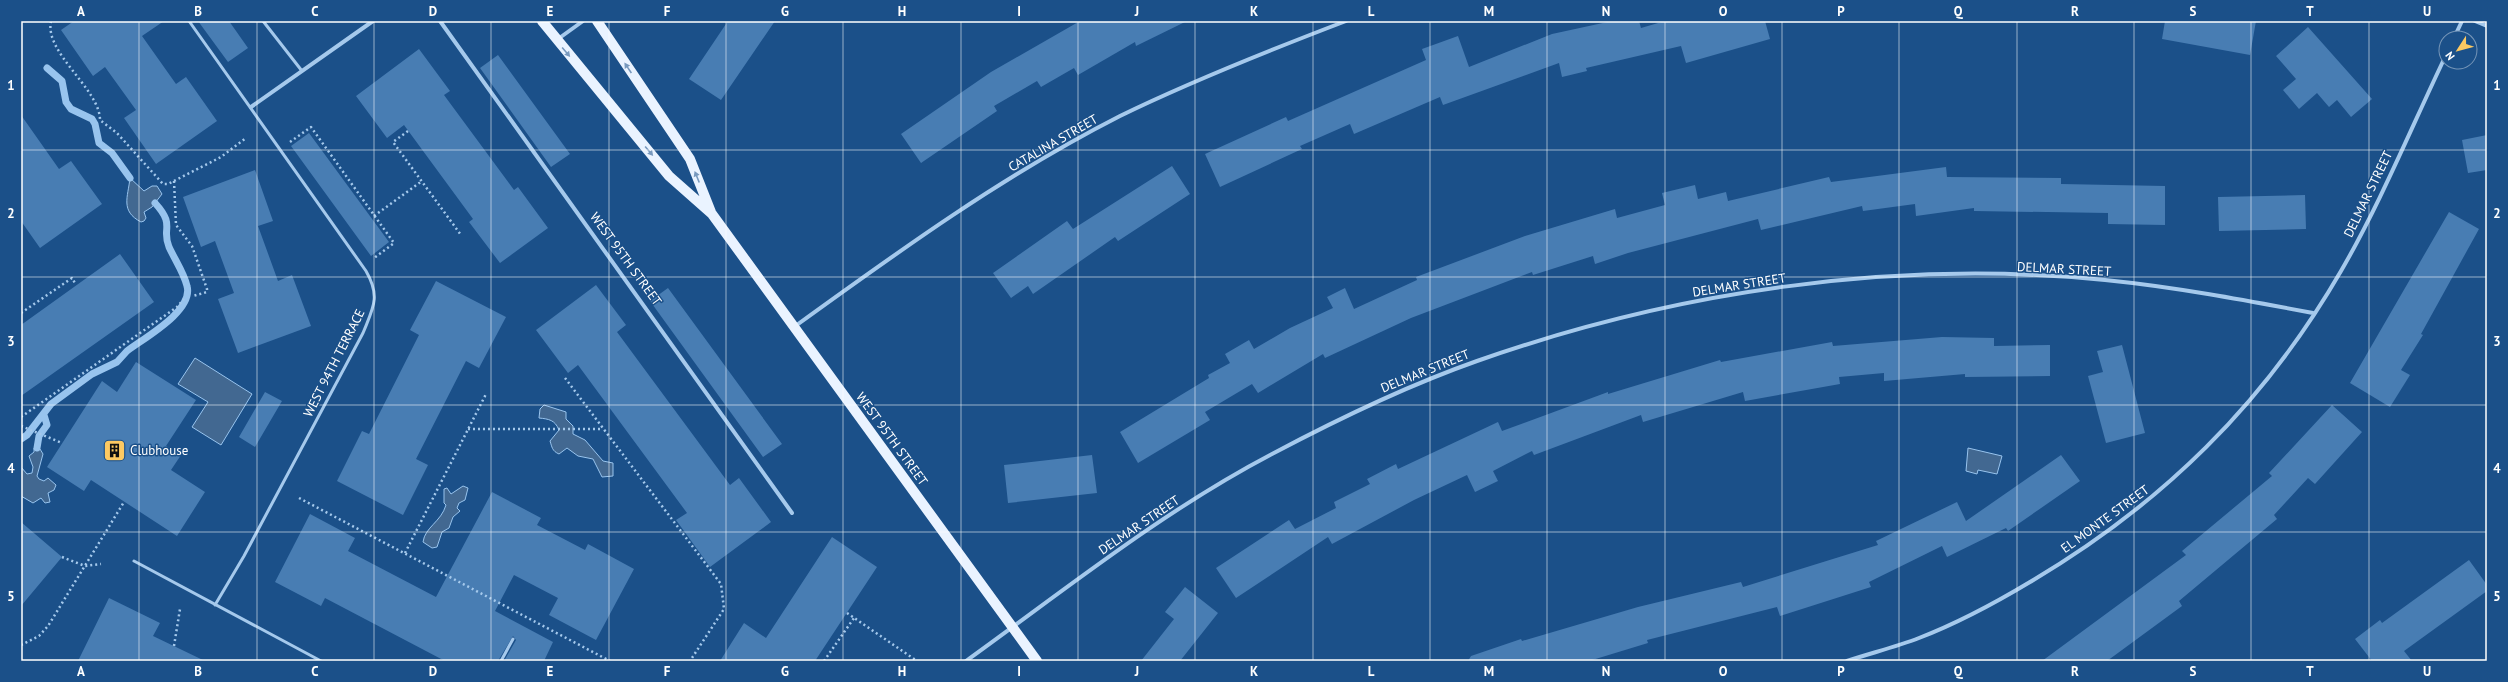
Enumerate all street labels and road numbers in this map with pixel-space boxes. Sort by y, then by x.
street label: CATALINA STREET [1005,111,1101,175]
street label: DELMAR STREET [2340,148,2396,240]
street label: WEST 95TH STREET [586,209,666,309]
street label: DELMAR STREET [2016,258,2112,280]
street label: DELMAR STREET [1691,269,1787,301]
street label: WEST 94TH TERRACE [299,306,369,420]
street label: DELMAR STREET [1378,345,1472,397]
street label: WEST 95TH STREET [852,389,932,489]
street label: EL MONTE STREET [2057,481,2153,557]
street label: DELMAR STREET [1095,492,1183,558]

